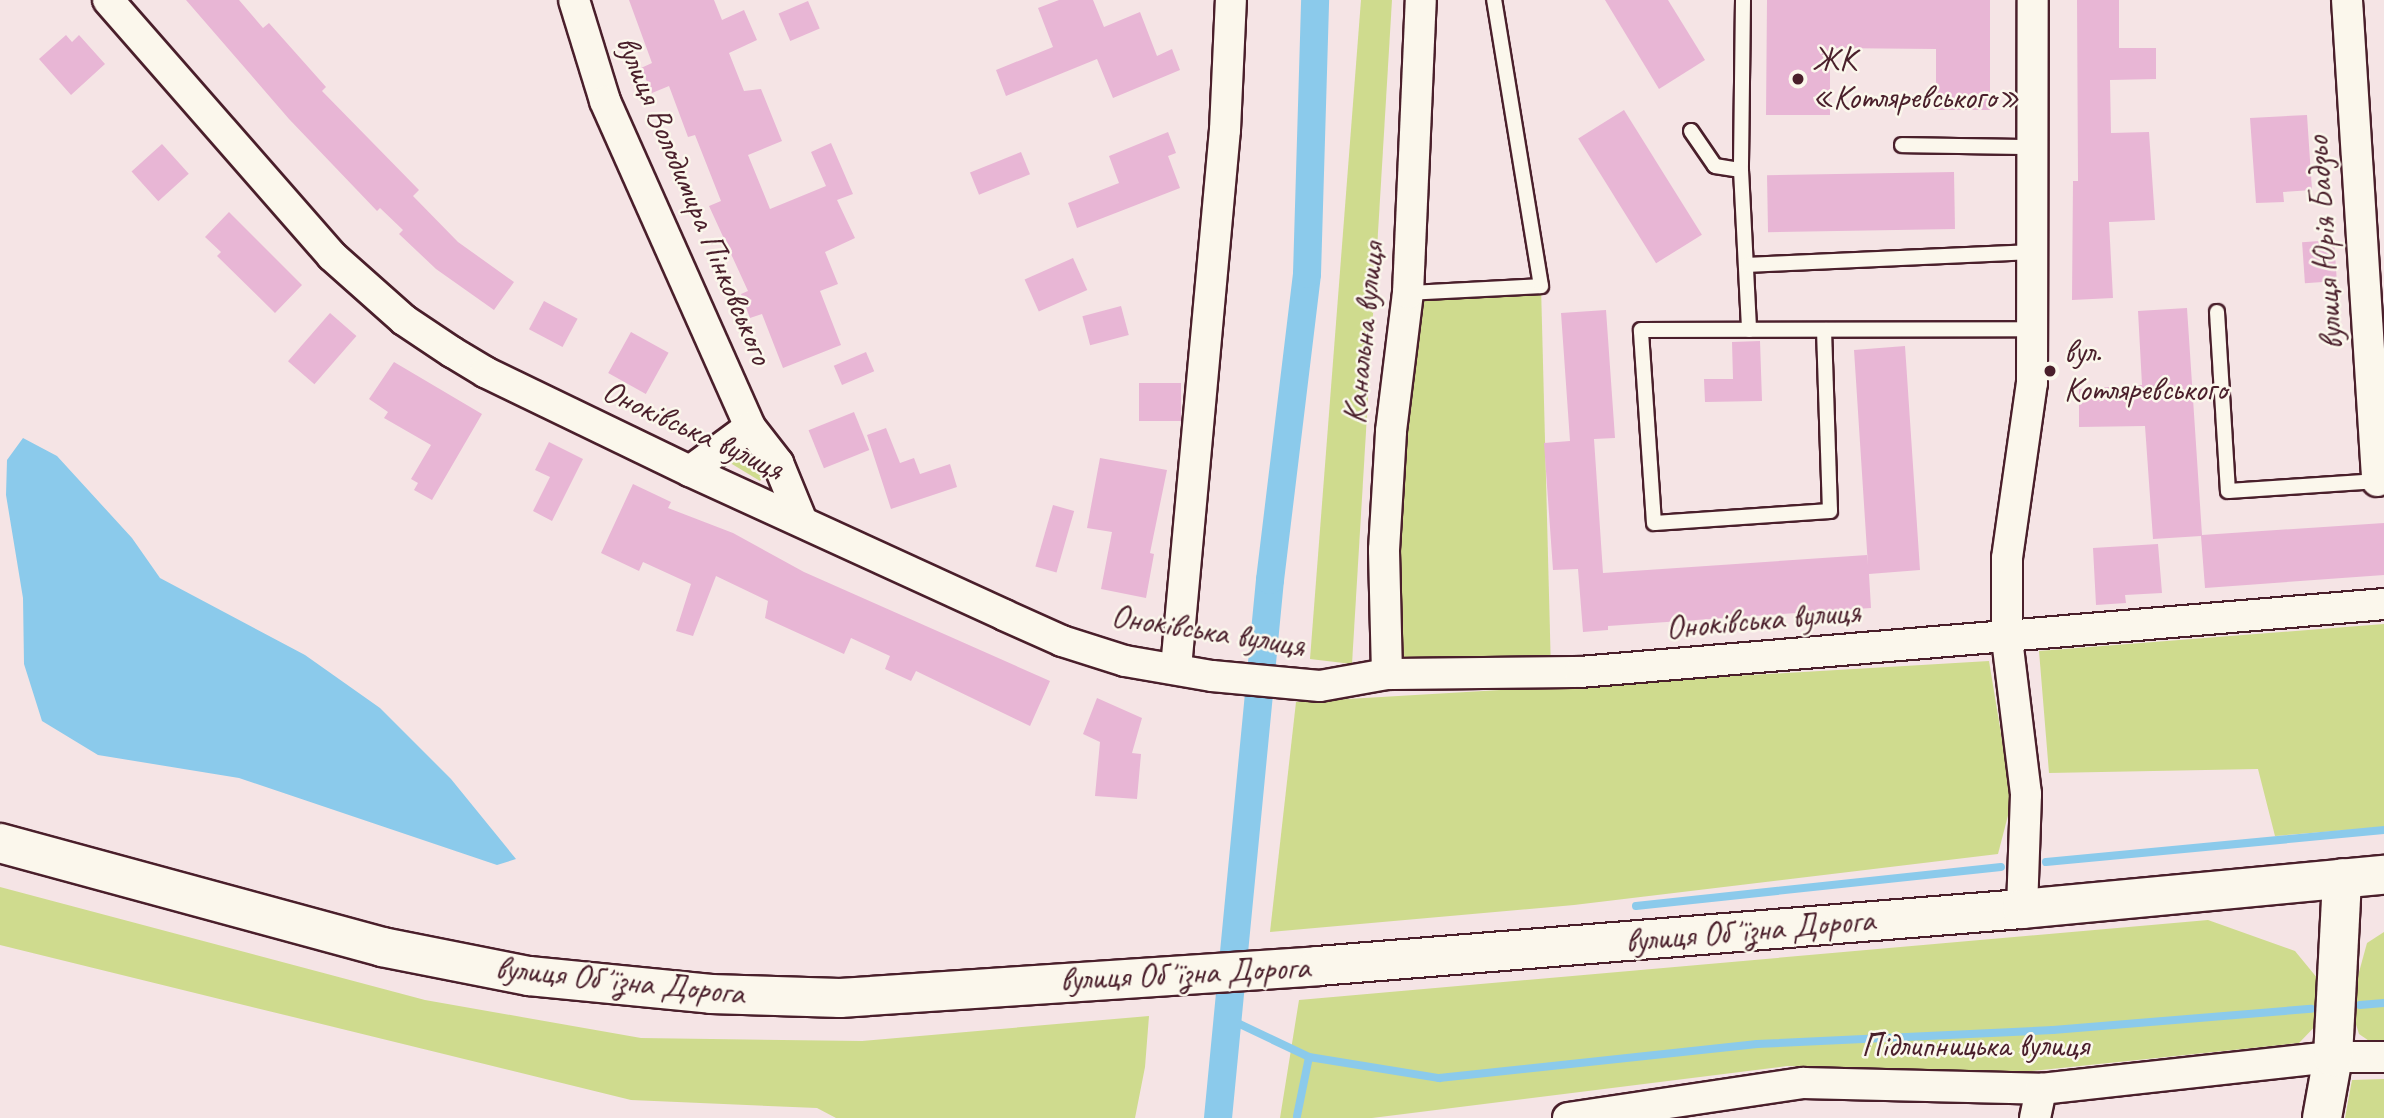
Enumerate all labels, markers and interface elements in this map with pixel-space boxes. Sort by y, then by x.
street label: вулиця Володимира Пінковського [607,30,781,370]
place label: ЖК «Котляревського» [1812,40,2020,118]
marker: ЖК «Котляревського» [1790,71,1806,87]
street label: вулиця Юрія Бадзьо [2298,134,2352,352]
street label: Канальна вулиця [1335,241,1393,425]
place label: вул. Котляревського [2064,332,2227,410]
marker: вул. Котляревського [2042,363,2058,379]
street label: Оноківська вулиця [596,371,790,489]
street label: Оноківська вулиця [1664,592,1862,648]
street label: Оноківська вулиця [1108,596,1308,666]
street label: вулиця Обʼїзна Дорога [1624,900,1876,962]
street label: вулиця Обʼїзна Дорога [494,948,746,1014]
street label: вулиця Обʼїзна Дорога [1059,948,1311,1000]
street label: Підлипницька вулиця [1862,1026,2088,1066]

